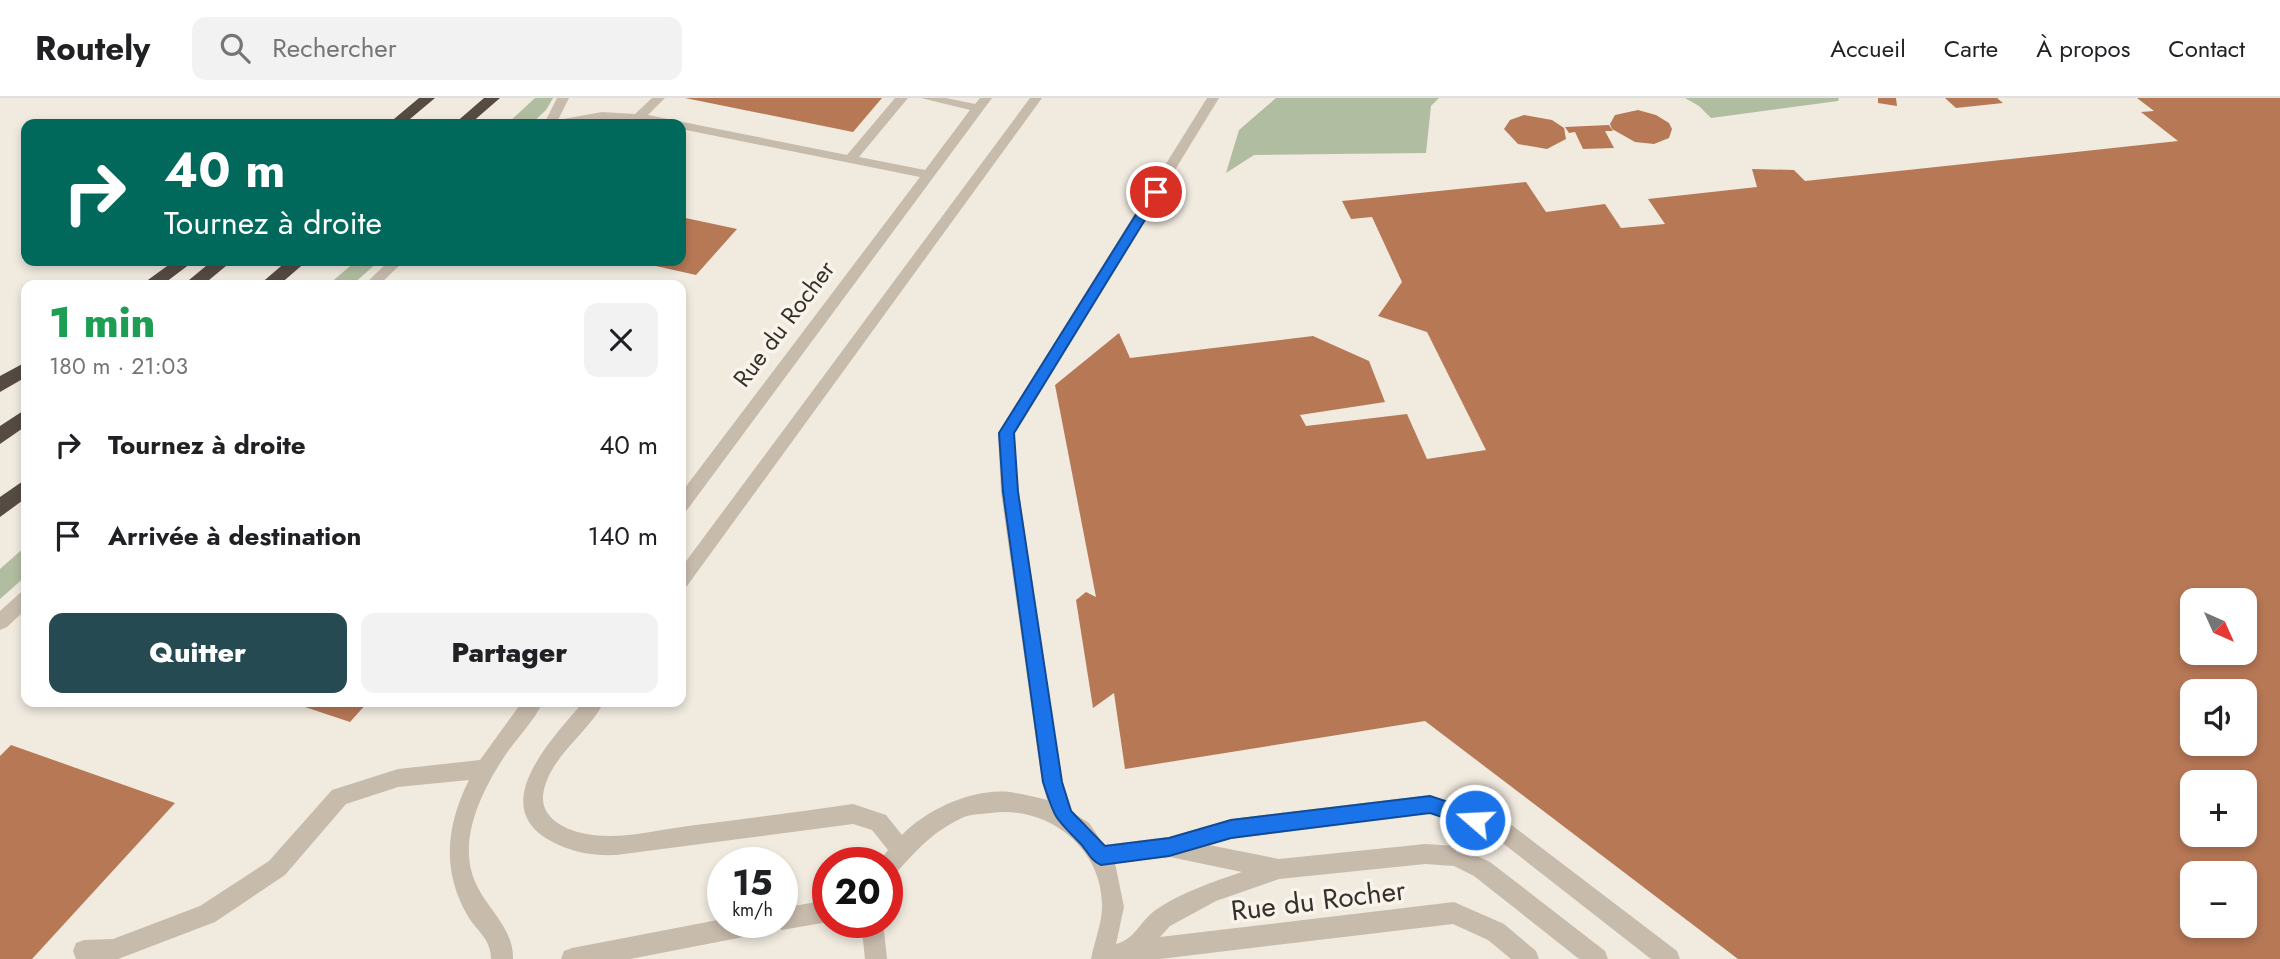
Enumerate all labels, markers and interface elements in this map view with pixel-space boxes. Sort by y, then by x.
search box [192,17,682,80]
text: Routely [35,25,150,72]
icon: search [216,29,254,67]
text: Rechercher [272,29,397,67]
text: Accueil [1830,31,1906,66]
text: Carte [1944,31,1998,66]
text: À propos [2036,31,2130,66]
text: Contact [2168,31,2245,66]
text: 40 m [164,135,286,205]
icon: right [49,147,140,238]
pin [1126,162,1186,222]
icon: arrive [1137,173,1175,211]
text: Tournez à droite [164,200,382,246]
street label: Rue du Rocher [724,253,843,394]
text: 1 min [49,292,155,353]
button: close [584,303,658,377]
text: 180 m · 21:03 [49,349,188,383]
icon: right [49,426,87,464]
text: Tournez à droite [108,426,306,464]
text: 40 m [599,426,658,464]
icon: arrive [49,517,87,555]
text: Arrivée à destination [108,517,361,555]
text: 140 m [587,517,658,555]
north arrow [2180,588,2258,665]
map controls [2180,588,2257,938]
button: Quitter [49,613,347,693]
button: Partager [361,613,658,693]
button: sound [2180,679,2257,756]
button: + [2180,770,2257,847]
position arrow [1438,783,1512,857]
speed limit sign: 20 [812,847,903,938]
text: 15 [732,858,773,908]
button: − [2180,861,2257,938]
street label: Rue du Rocher [1229,869,1408,932]
text: km/h [732,897,773,923]

